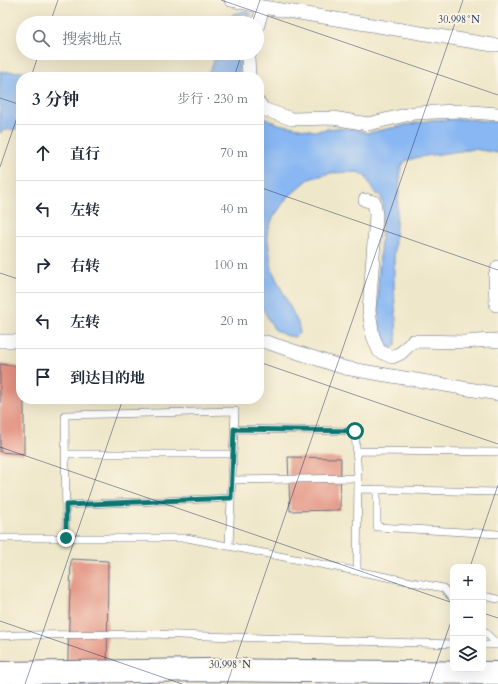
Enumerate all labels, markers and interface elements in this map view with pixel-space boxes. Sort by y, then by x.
text: 30.998°N [438,13,480,27]
search box [16,16,264,60]
icon: search [30,27,52,49]
text: 搜索地点 [62,29,122,49]
text: 3 分钟 [32,88,79,111]
text: 步行 · 230 m [177,90,248,108]
icon: ahead [32,142,54,164]
text: 直行 [70,144,100,164]
text: 70 m [220,144,248,162]
icon: left [32,198,54,220]
text: 左转 [70,200,100,220]
text: 40 m [220,200,248,218]
icon: right [32,254,54,276]
text: 右转 [70,256,100,276]
text: 100 m [214,256,248,274]
icon: left [32,310,54,332]
text: 左转 [70,312,100,332]
text: 20 m [220,312,248,330]
icon: arrive [32,366,54,388]
text: 到达目的地 [70,368,145,388]
route start [346,422,364,440]
route end [57,529,75,547]
map controls [450,564,486,672]
button: + [450,564,486,600]
button: − [450,600,486,636]
button: layers [450,636,486,672]
text: 30.998°N [209,658,251,672]

